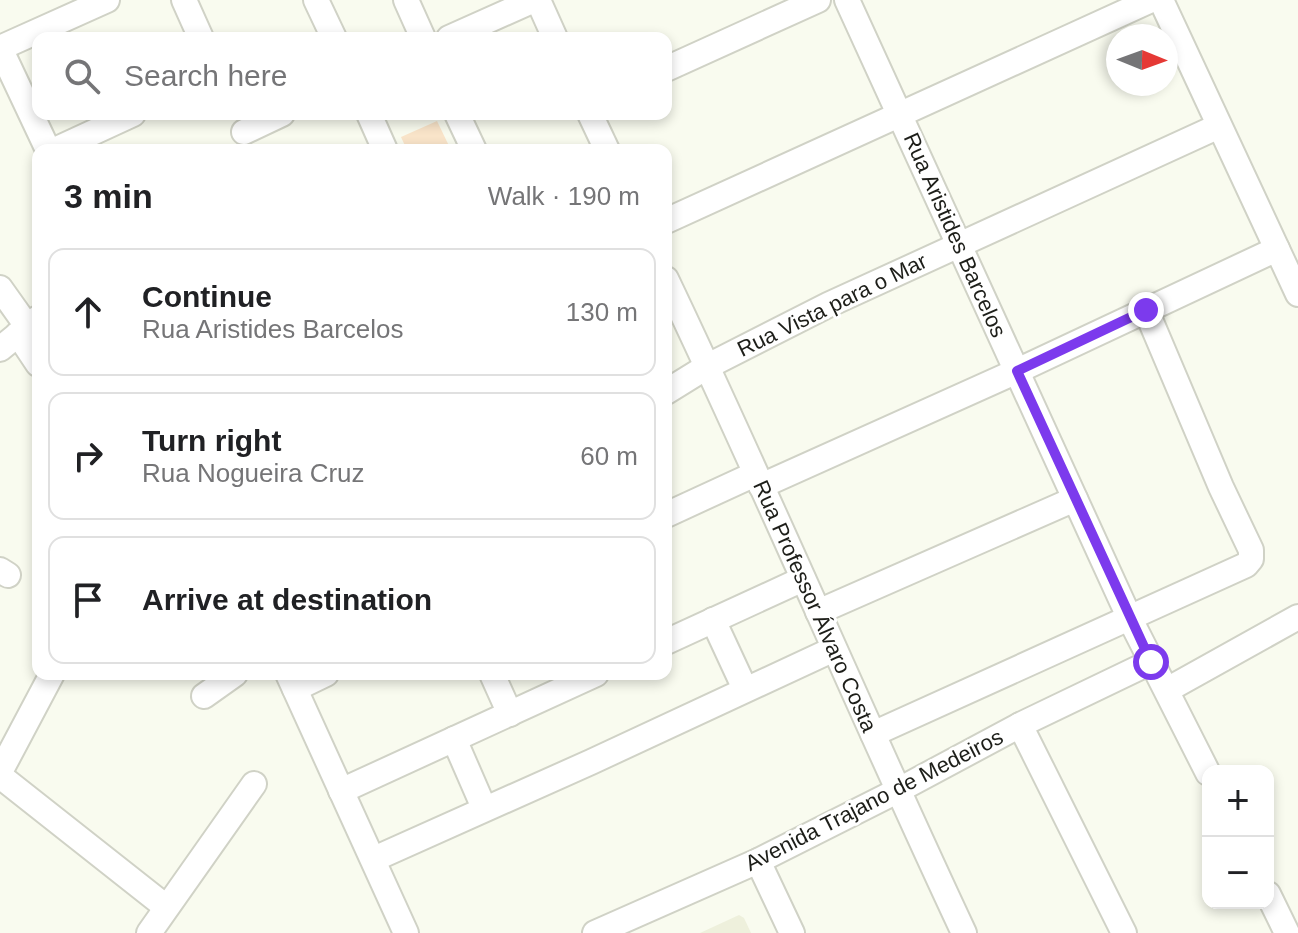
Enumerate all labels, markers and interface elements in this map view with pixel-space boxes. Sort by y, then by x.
north arrow [1106,24,1178,96]
search box [32,32,672,120]
icon: search [60,54,104,98]
text: Search here [124,59,287,92]
street label: Rua Aristides Barcelos [899,129,1011,341]
text: 3 min [64,177,153,215]
text: Walk · 190 m [488,181,640,211]
street label: Rua Vista para o Mar [733,248,931,362]
text: Continue [142,280,272,313]
icon: ahead [66,290,110,334]
route end [1128,292,1164,328]
text: 130 m [566,297,638,327]
text: Rua Aristides Barcelos [142,314,404,344]
text: Turn right [142,424,281,457]
icon: right [66,434,110,478]
text: 60 m [580,441,638,471]
text: Rua Nogueira Cruz [142,458,365,488]
street label: Rua Professor Álvaro Costa [748,476,882,736]
icon: arrive [66,578,110,622]
text: Arrive at destination [142,583,432,616]
route start [1133,644,1169,680]
street label: Avenida Trajano de Medeiros [741,724,1007,876]
map controls [1202,765,1274,909]
button: + [1202,765,1274,837]
button: − [1202,837,1274,909]

